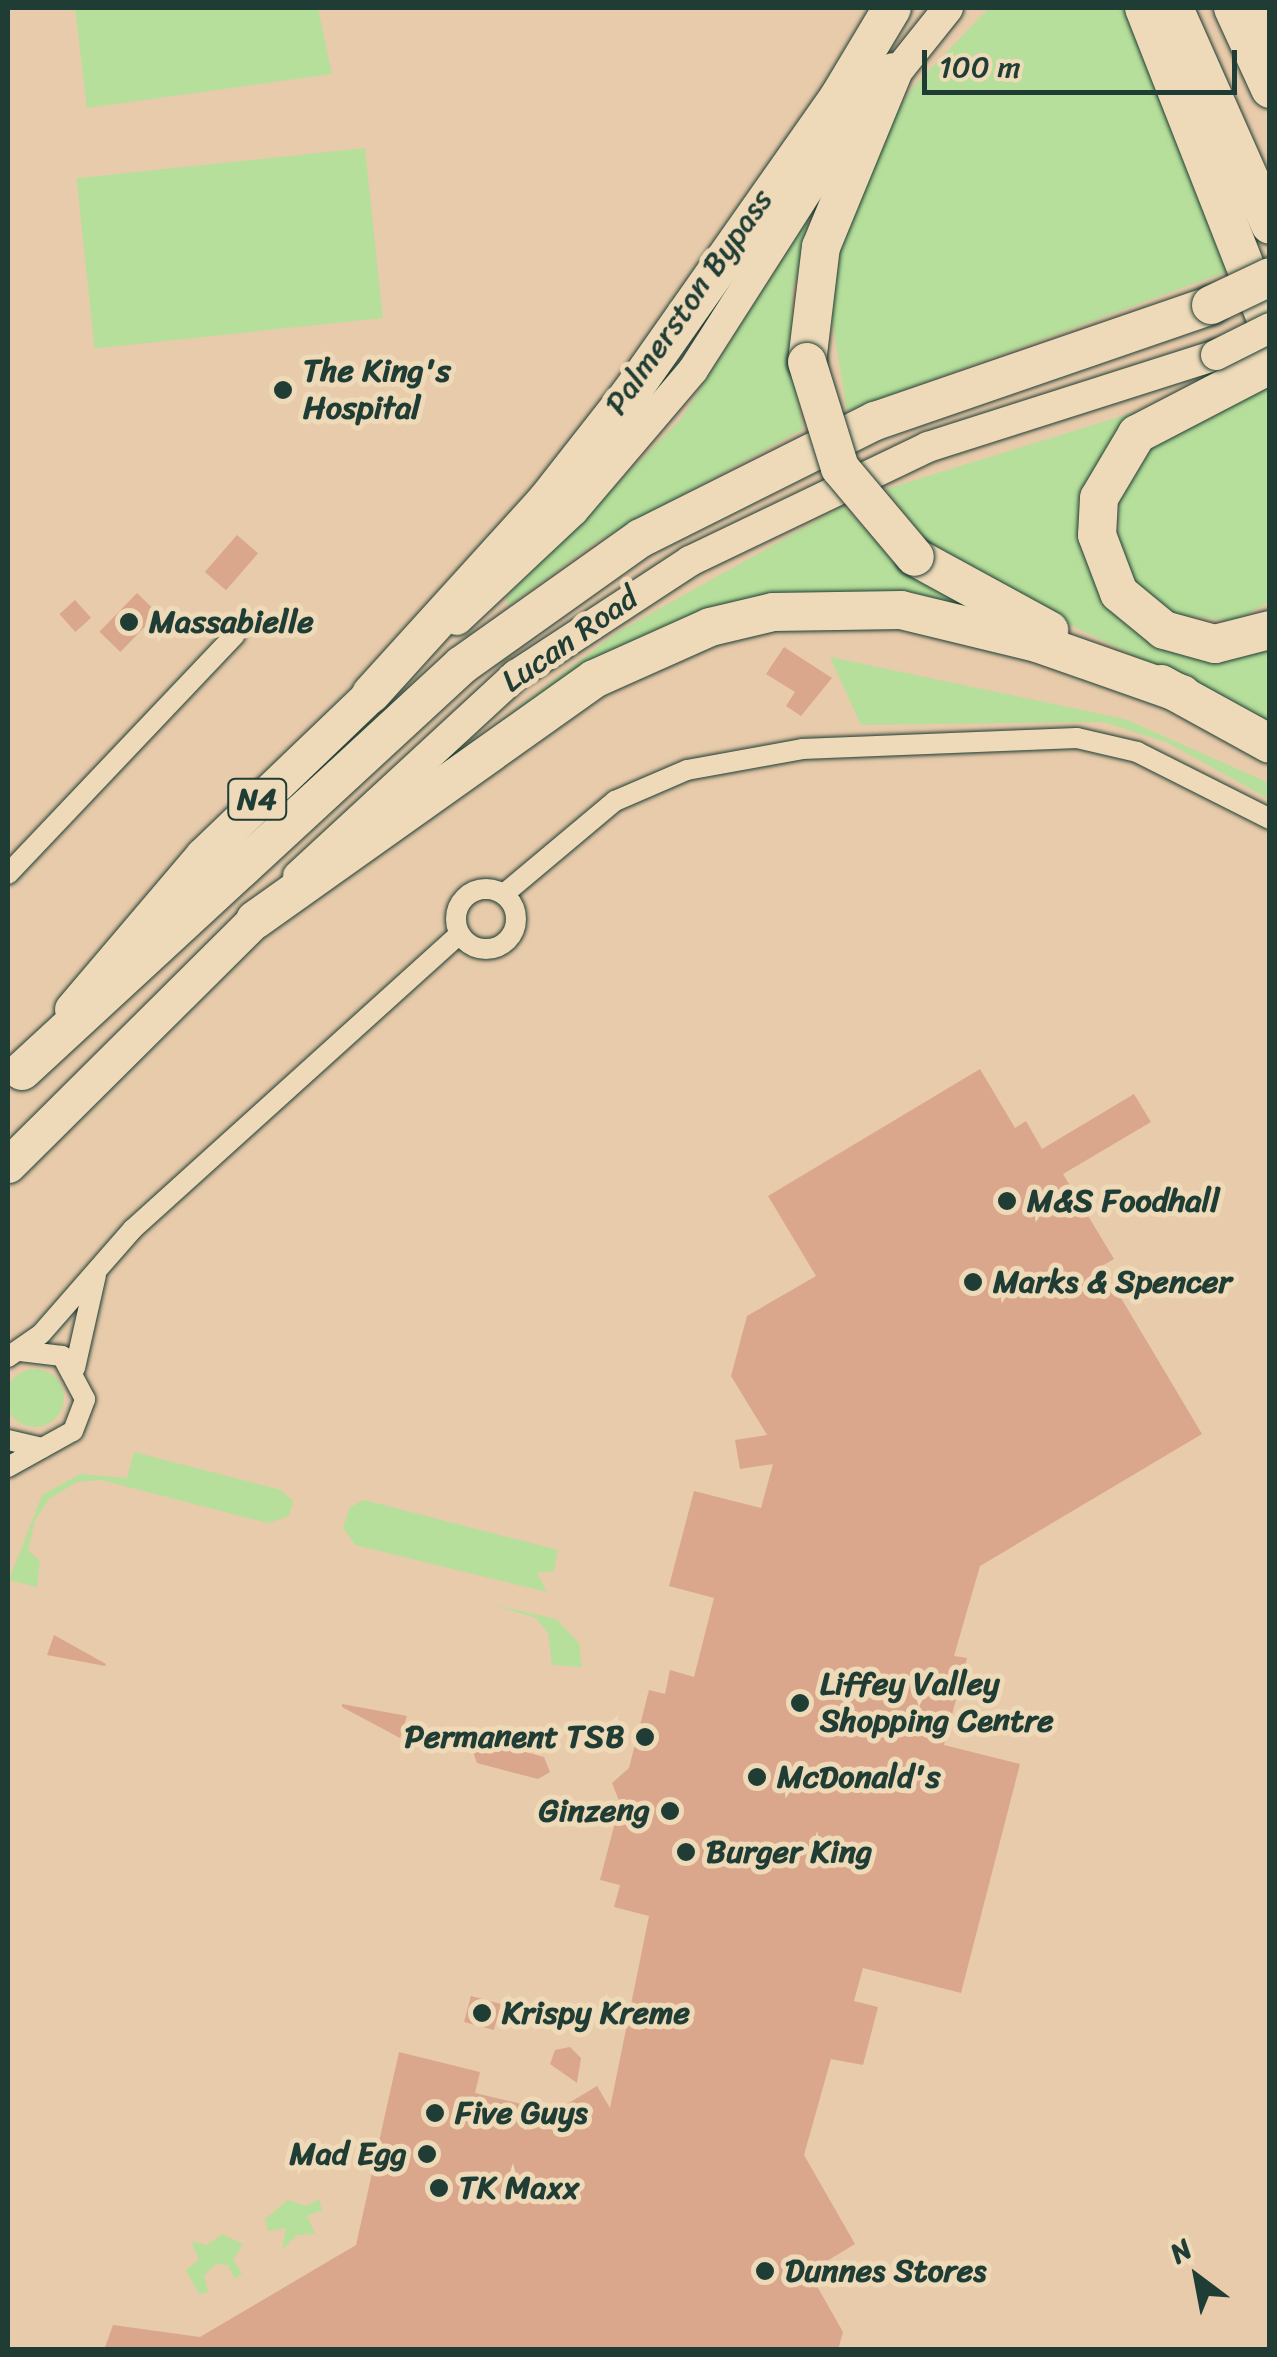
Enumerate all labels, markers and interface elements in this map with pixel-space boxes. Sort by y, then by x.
scale bar [927,30,1242,92]
text: 100 m [939,40,1021,94]
street label: Palmerston Bypass [597,182,781,422]
place label: The King's Hospital [303,353,449,428]
marker: The King's Hospital [272,379,294,401]
street label: Lucan Road [494,579,646,701]
place label: Massabielle [149,603,314,641]
marker: Massabielle [118,611,140,633]
road number: N4 [227,774,287,824]
place label: M&S Foodhall [1027,1182,1220,1220]
marker: M&S Foodhall [996,1190,1018,1212]
place label: Marks & Spencer [993,1263,1232,1301]
marker: Marks & Spencer [962,1271,984,1293]
place label: Liffey Valley Shopping Centre [820,1666,1055,1741]
marker: Liffey Valley Shopping Centre [789,1692,811,1714]
place label: Permanent TSB [405,1718,625,1756]
marker: Permanent TSB [634,1726,656,1748]
place label: McDonald's [777,1758,940,1796]
marker: McDonald's [746,1766,768,1788]
place label: Ginzeng [539,1792,650,1830]
marker: Ginzeng [659,1800,681,1822]
place label: Burger King [706,1833,872,1871]
marker: Burger King [675,1841,697,1863]
place label: Krispy Kreme [502,1994,690,2032]
marker: Krispy Kreme [471,2002,493,2024]
place label: Five Guys [455,2094,589,2132]
marker: Five Guys [424,2102,446,2124]
place label: Mad Egg [290,2135,407,2173]
marker: Mad Egg [416,2143,438,2165]
place label: TK Maxx [459,2169,579,2207]
marker: TK Maxx [428,2177,450,2199]
text: N [1160,2225,1202,2277]
north arrow [1147,2227,1247,2327]
place label: Dunnes Stores [785,2252,987,2290]
marker: Dunnes Stores [754,2260,776,2282]

